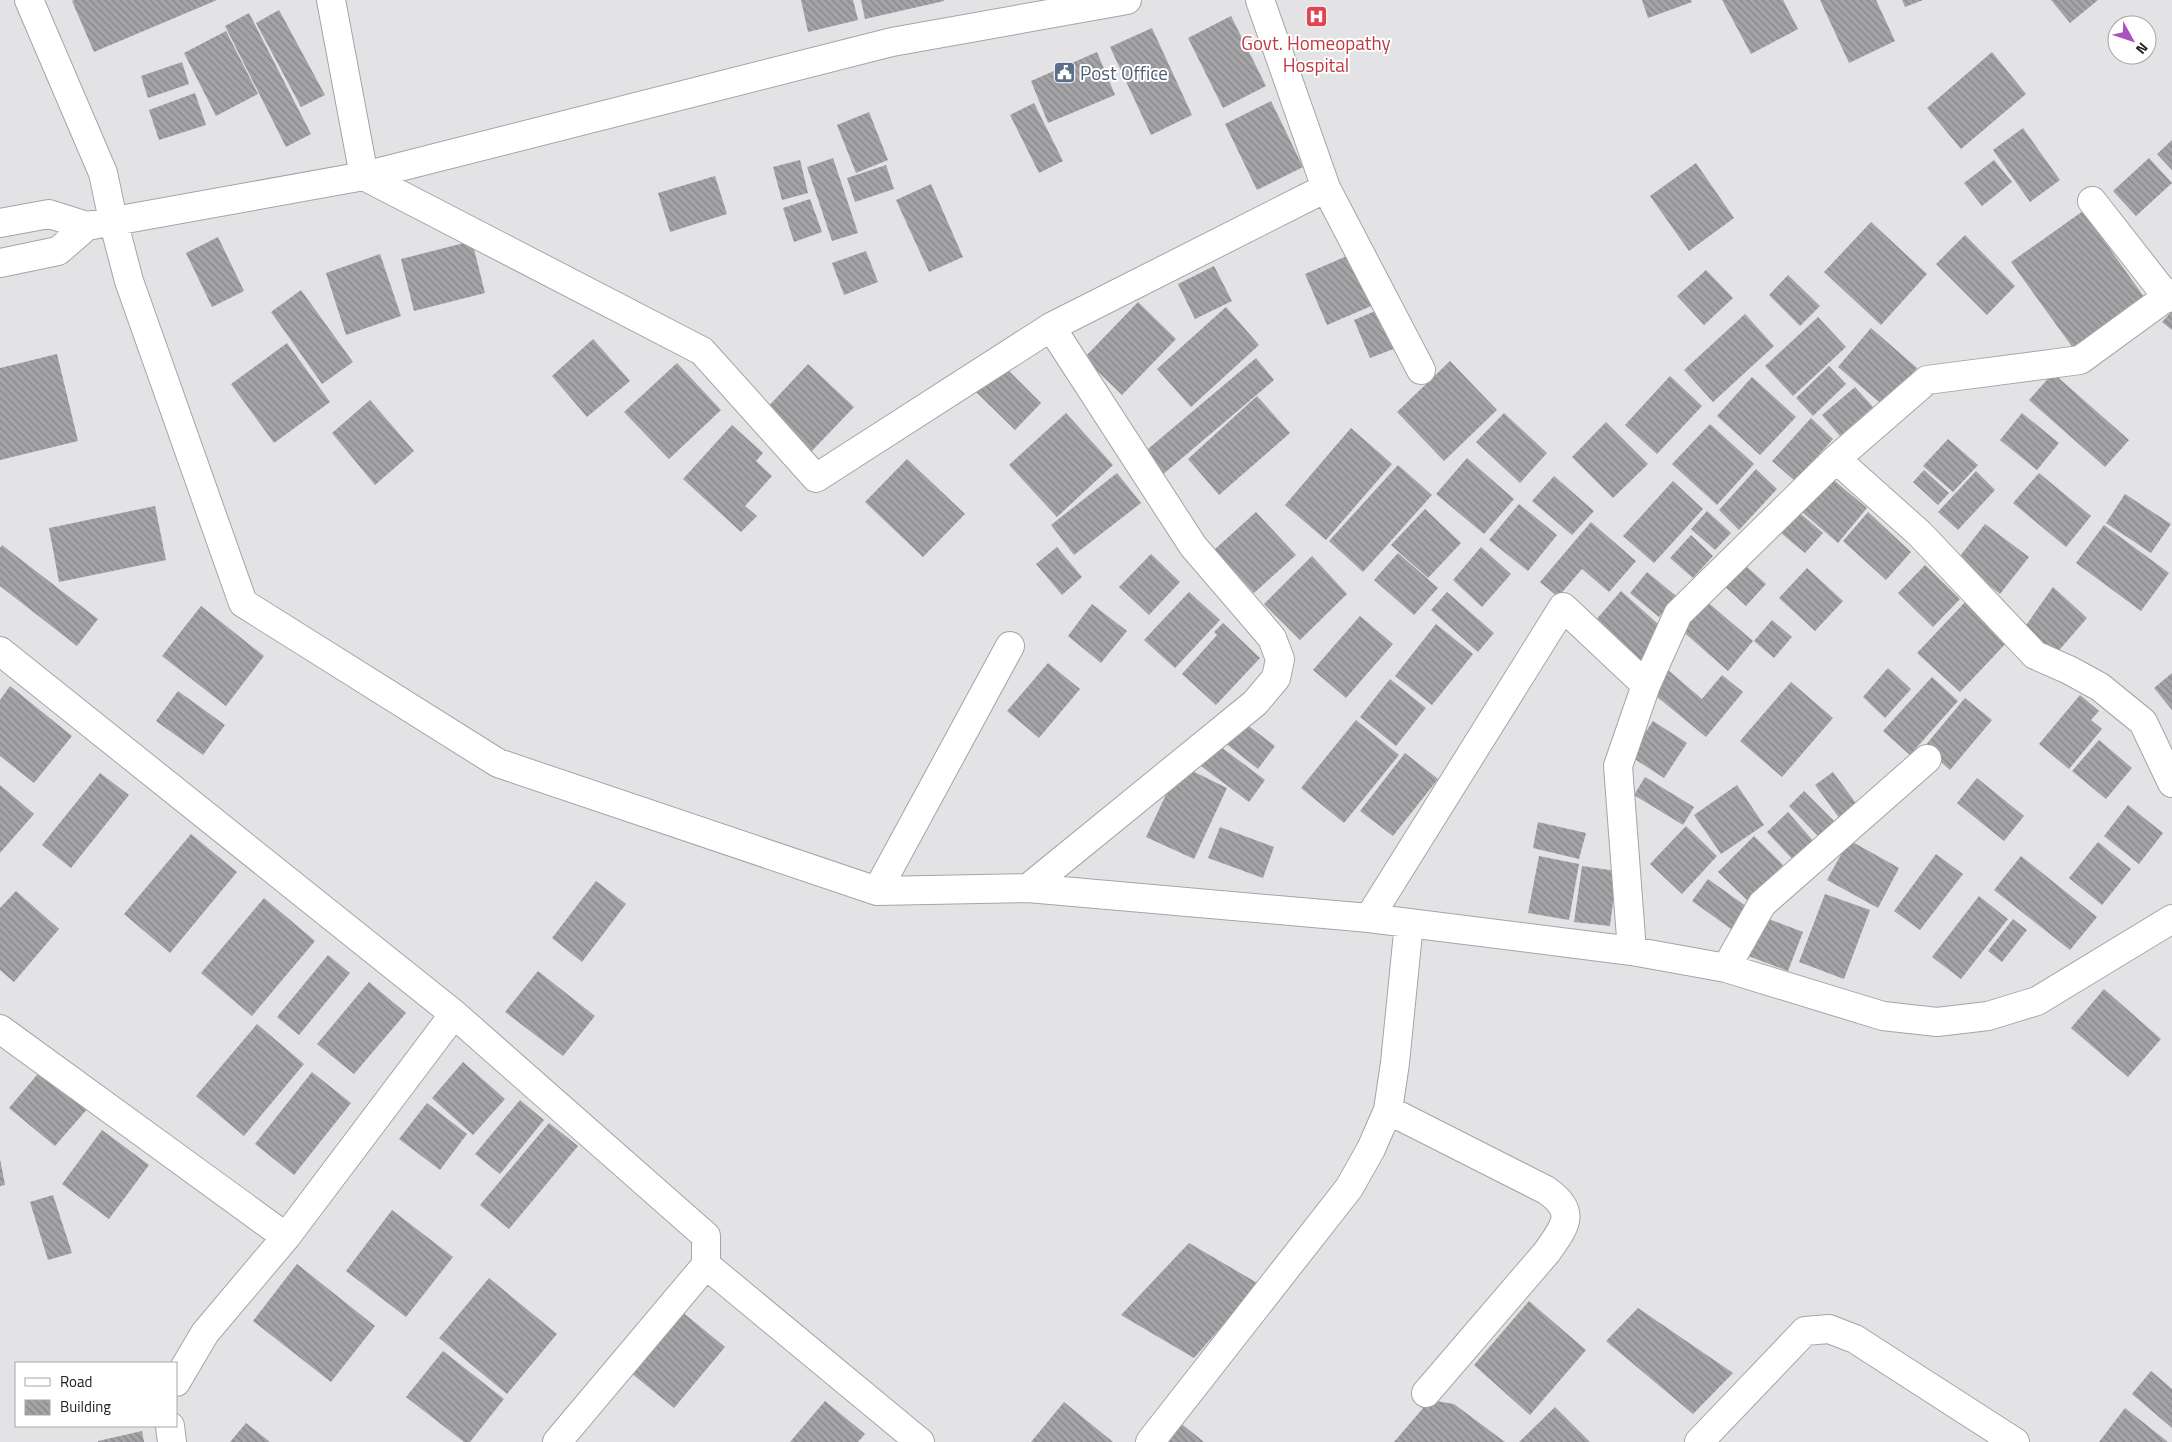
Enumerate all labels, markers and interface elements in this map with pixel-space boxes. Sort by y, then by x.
hospital icon: Govt. Homeopathy Hospital [1304,5,1328,29]
north arrow [2107,15,2157,65]
place label: Govt. Homeopathy Hospital [1241,28,1391,79]
text: N [2131,38,2154,59]
place label: Post Office [1080,58,1168,87]
public building icon: Post Office [1052,61,1076,85]
legend [15,1362,178,1427]
text: Road [60,1370,92,1393]
text: Building [60,1395,111,1418]

